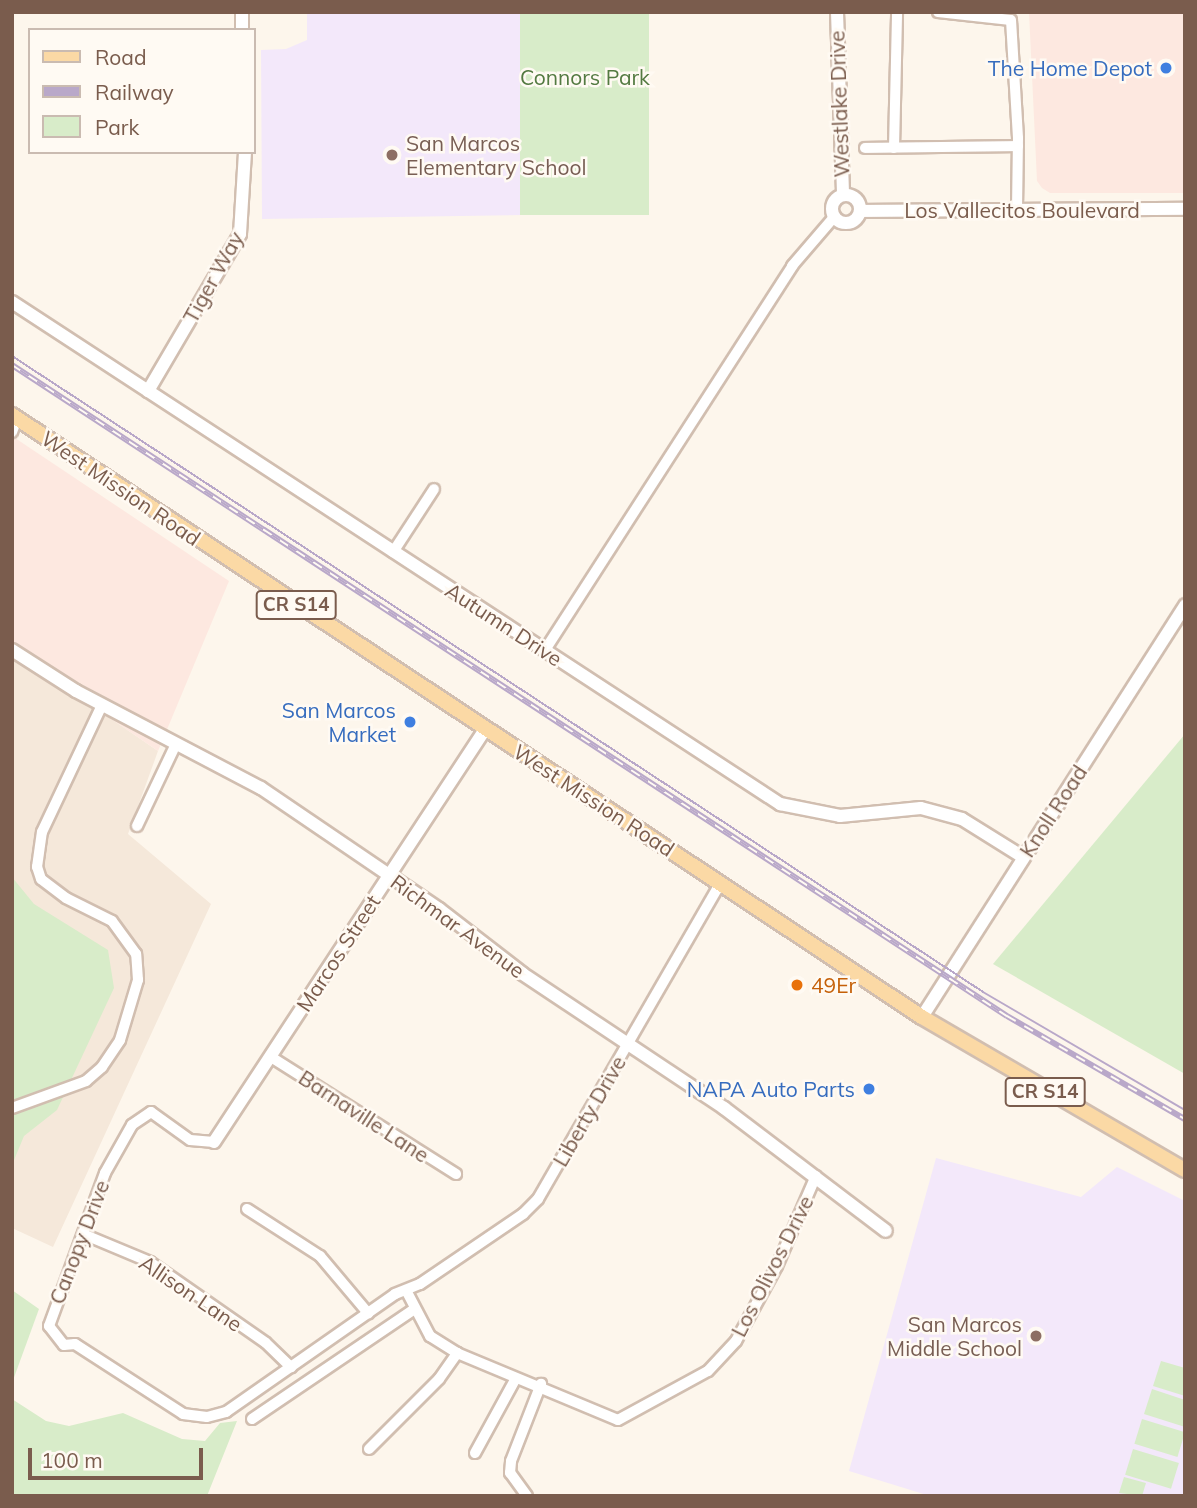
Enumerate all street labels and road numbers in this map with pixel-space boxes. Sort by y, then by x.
street label: Westlake Drive [824,30,854,178]
street label: Los Vallecitos Boulevard [904,197,1140,223]
street label: Tiger Way [178,227,248,327]
street label: West Mission Road [37,425,205,551]
street label: Autumn Drive [441,577,567,671]
road number: CR S14 [254,590,338,620]
street label: West Mission Road [509,739,679,861]
street label: Knoll Road [1014,760,1092,862]
street label: Richmar Avenue [386,869,530,983]
street label: Marcos Street [291,890,385,1016]
street label: Liberty Drive [547,1051,631,1171]
street label: Barnaville Lane [294,1065,434,1167]
road number: CR S14 [1003,1076,1087,1108]
street label: Canopy Drive [44,1176,114,1308]
street label: Los Olivos Drive [726,1191,818,1341]
street label: Allison Lane [135,1249,247,1337]

